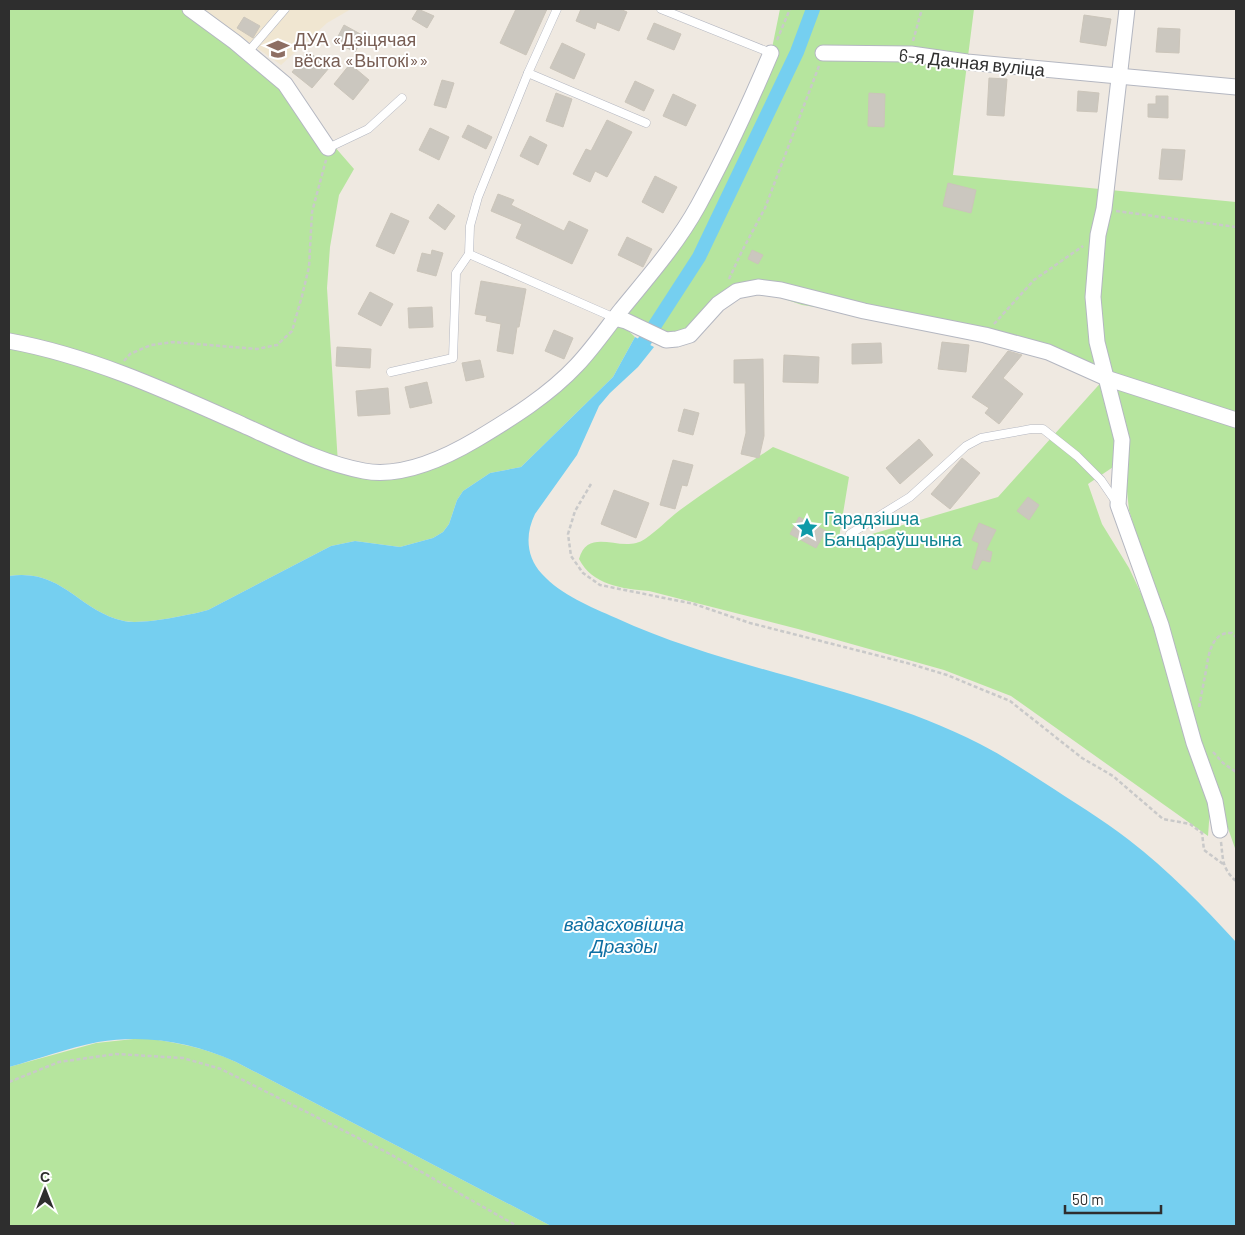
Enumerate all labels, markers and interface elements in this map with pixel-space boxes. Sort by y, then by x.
place label: ДУА «Дзіцячая вёска «Вытокі»» [294,28,429,71]
school or university icon: ДУА «Дзіцячая вёска «Вытокі»» [265,36,291,62]
street label: 6-я Дачная вуліца [898,43,1047,81]
place label: Гарадзішча Банцараўшчына [824,507,963,550]
place icon: Гарадзішча Банцараўшчына [794,515,820,541]
water label: вадасховішча Дразды [564,912,684,957]
north arrow [20,1165,70,1215]
text: С [40,1168,50,1185]
scale bar [1065,1182,1161,1214]
text: 50 m [1072,1190,1104,1208]

